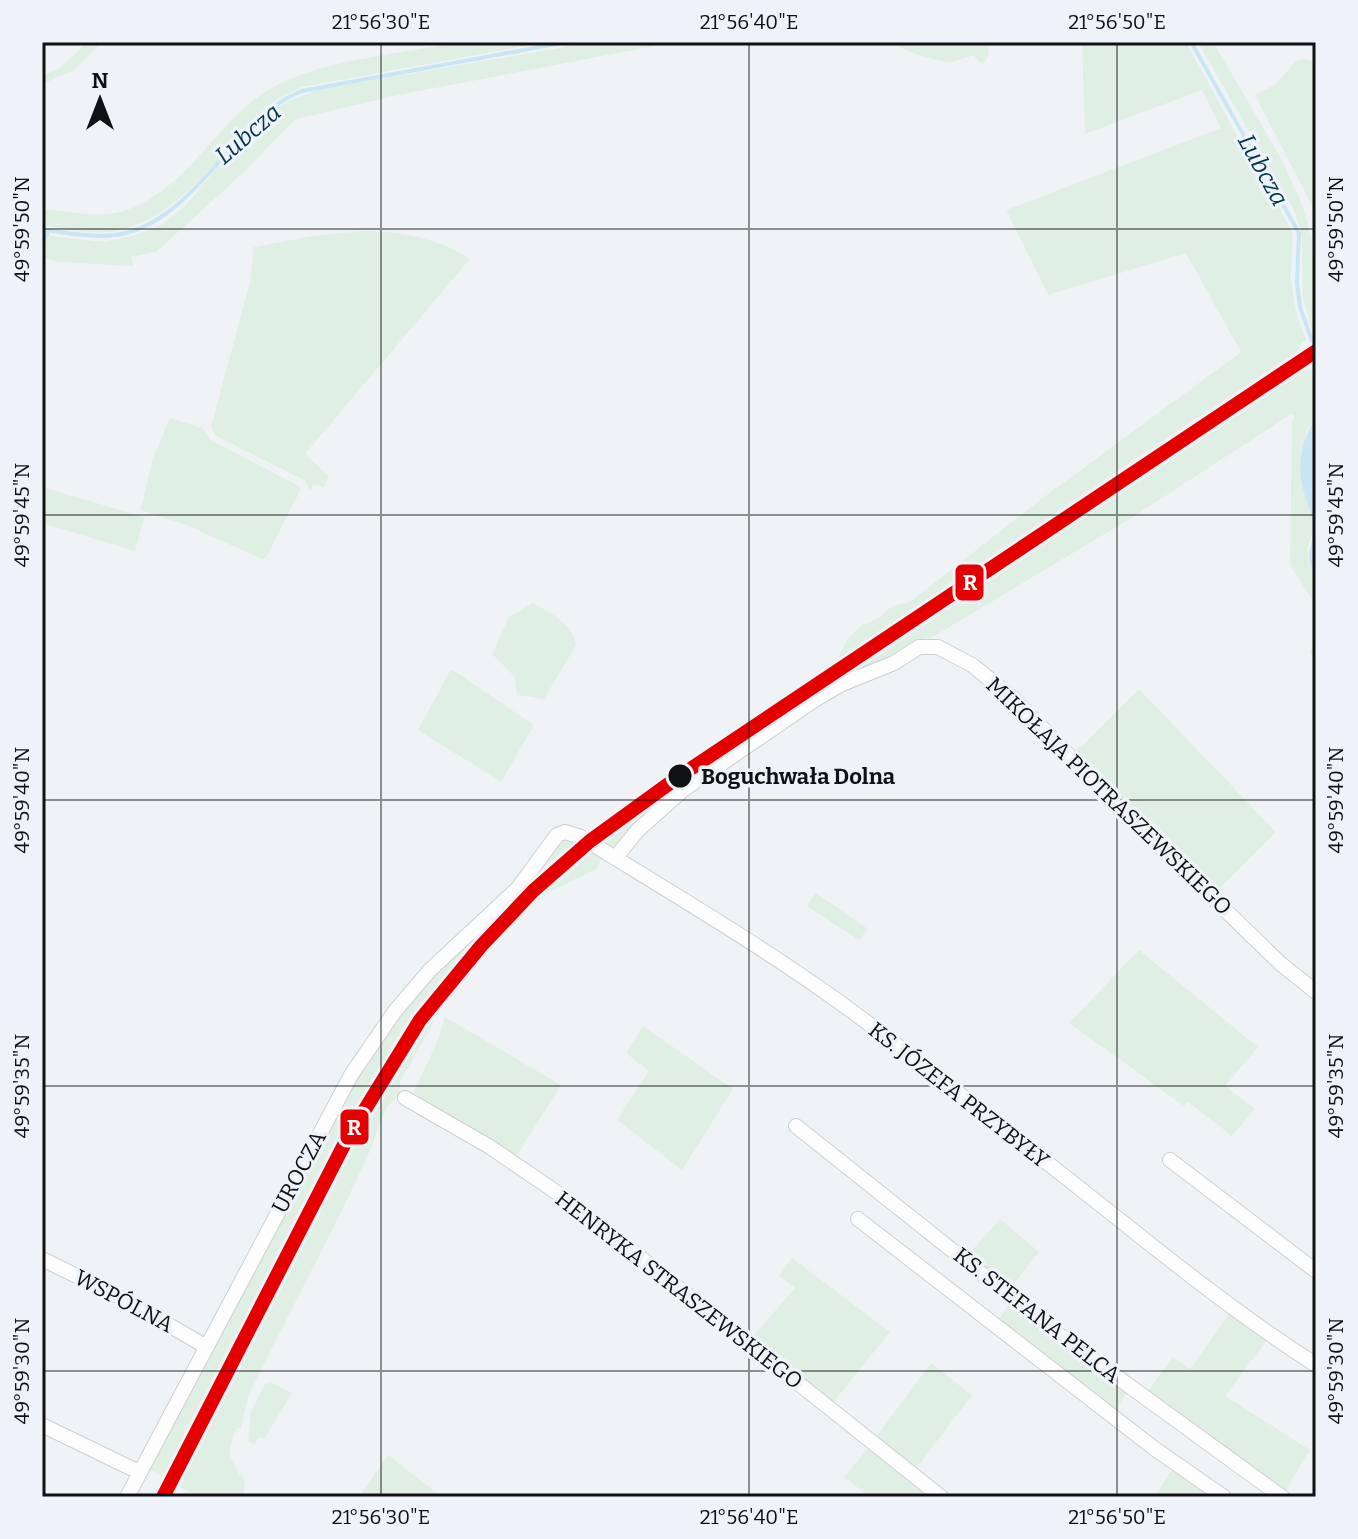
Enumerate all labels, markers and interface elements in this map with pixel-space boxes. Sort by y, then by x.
text: 21°56'30"E [332,10,430,34]
text: 21°56'40"E [700,10,798,34]
text: 21°56'50"E [1068,10,1166,34]
north arrow [60,60,140,140]
text: N [92,67,109,94]
water label: Lubcza [209,98,287,170]
water label: Lubcza [1232,129,1294,211]
text: 49°59'50"N [10,176,34,282]
text: 49°59'50"N [1324,176,1348,282]
text: 49°59'45"N [10,462,34,567]
text: 49°59'45"N [1324,462,1348,567]
line badge: R [954,563,985,602]
text: R [963,569,978,596]
street label: MIKOŁAJA PIOTRASZEWSKIEGO [981,671,1237,921]
text: 49°59'40"N [10,746,34,853]
text: 49°59'40"N [1324,746,1348,853]
marker: Boguchwała Dolna [666,762,694,790]
place label: Boguchwała Dolna [701,763,896,790]
street label: KS. JÓZEFA PRZYBYŁY [863,1016,1055,1174]
text: 49°59'35"N [10,1034,34,1138]
text: 49°59'35"N [1324,1034,1348,1138]
line badge: R [339,1108,370,1146]
text: R [347,1114,362,1141]
street label: UROCZA [266,1126,332,1218]
street label: HENRYKA STRASZEWSKIEGO [550,1185,808,1395]
street label: KS. STEFANA PELCA [948,1242,1126,1389]
street label: WSPÓLNA [70,1264,178,1338]
text: 49°59'30"N [10,1318,34,1424]
text: 49°59'30"N [1324,1318,1348,1424]
text: 21°56'30"E [332,1505,430,1529]
text: 21°56'40"E [700,1505,798,1529]
text: 21°56'50"E [1068,1505,1166,1529]

